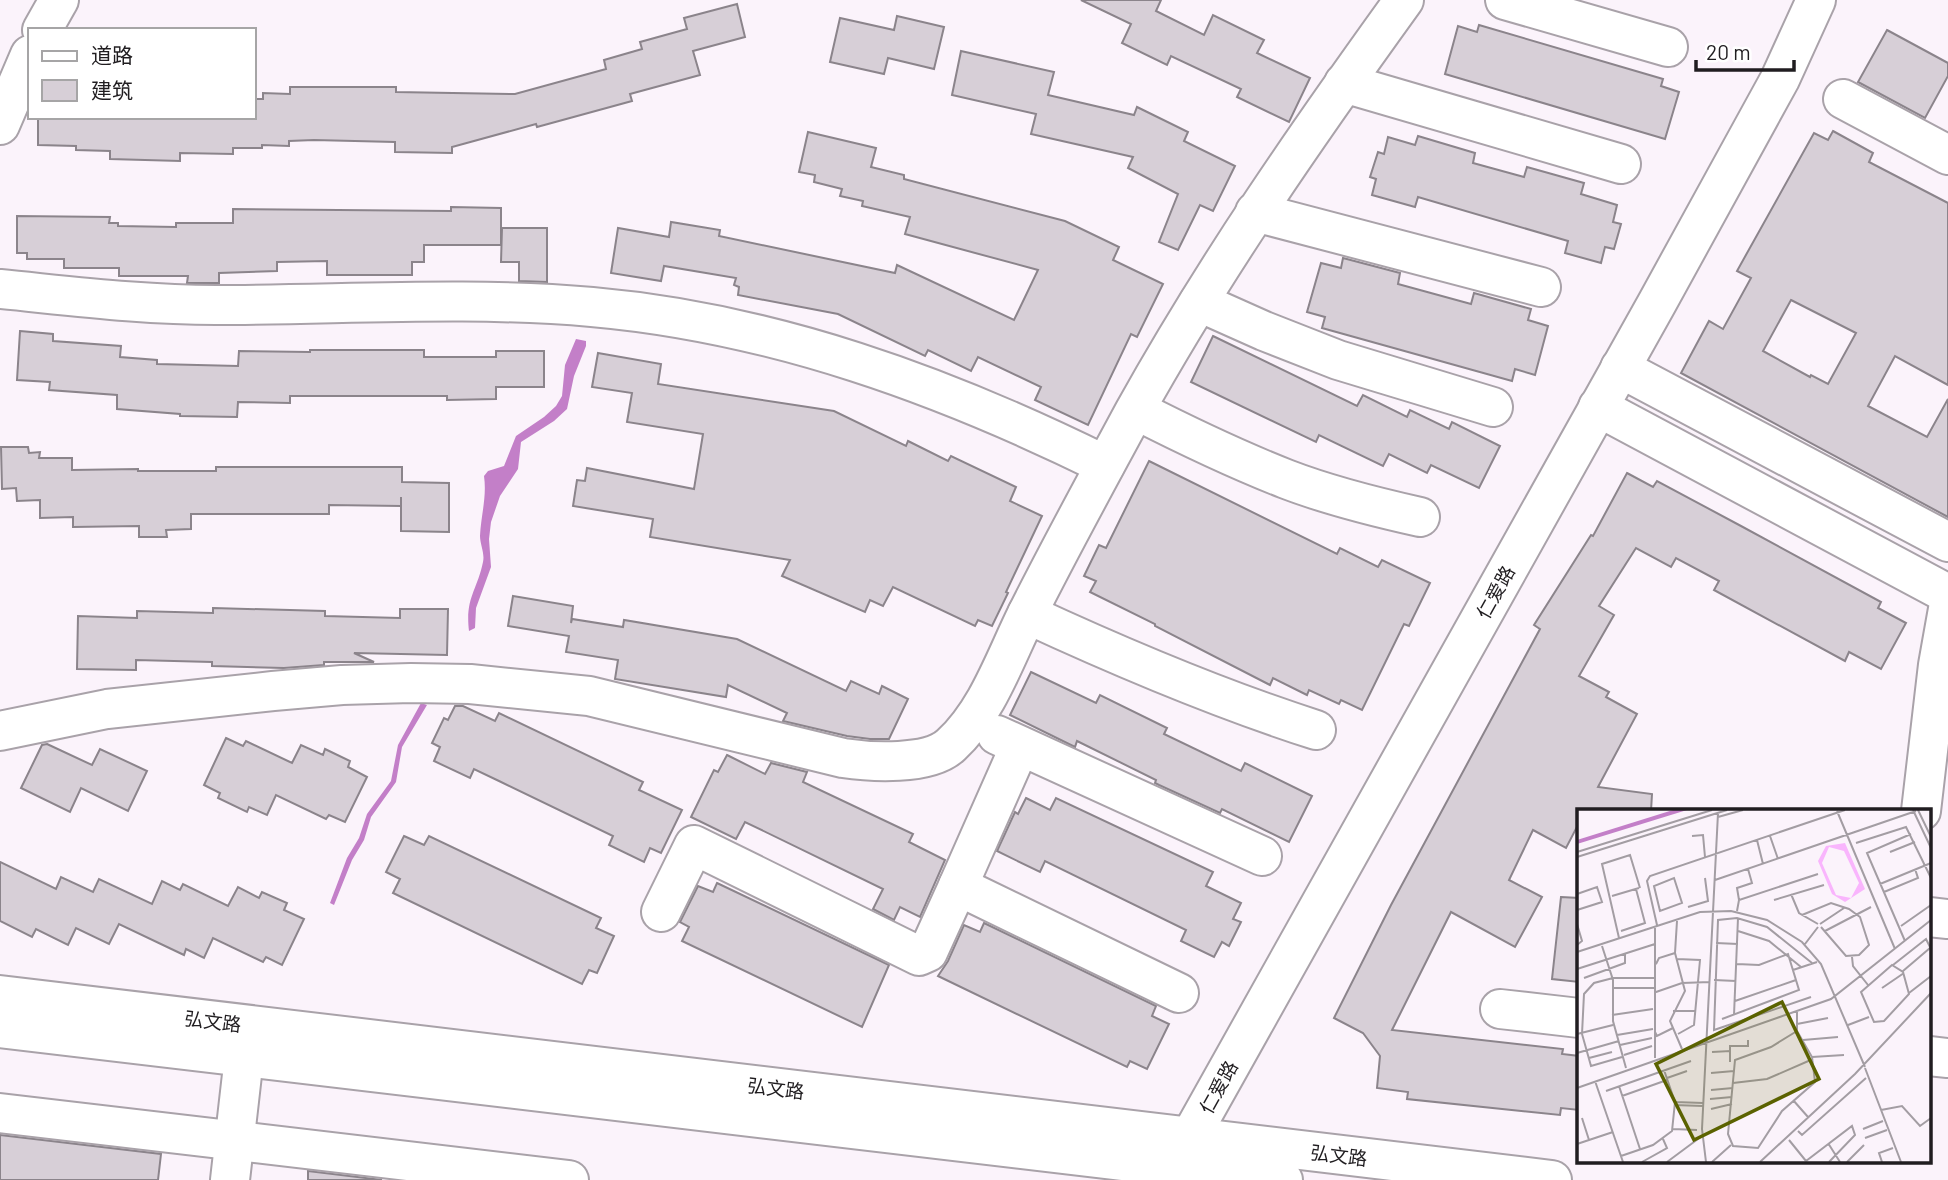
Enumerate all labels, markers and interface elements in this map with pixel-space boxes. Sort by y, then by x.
legend [28,28,256,119]
scale bar [1696,28,1794,72]
text: 20 m [1706,39,1751,64]
text: 道路 [91,42,133,67]
text: 建筑 [91,77,133,102]
street label: 仁爱路 [1471,561,1519,623]
inset map [1577,809,1930,1162]
street label: 弘文路 [183,1006,243,1036]
street label: 仁爱路 [1194,1056,1242,1118]
street label: 弘文路 [746,1073,806,1103]
street label: 弘文路 [1309,1140,1369,1170]

